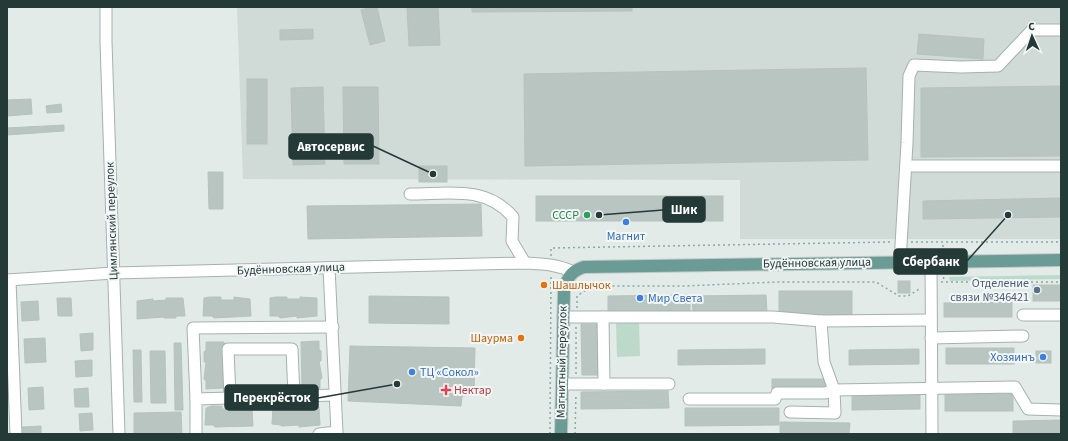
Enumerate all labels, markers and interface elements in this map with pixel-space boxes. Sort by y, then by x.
north arrow [1012,16,1052,56]
text: С [1028,19,1036,34]
callout: Автосервис [289,134,373,159]
text: Автосервис [296,138,365,156]
street label: Цимлянский переулок [101,161,123,280]
callout: Шик [663,197,705,222]
text: Шик [671,201,698,219]
place label: СССР [552,207,579,224]
marker: СССР [582,210,592,220]
marker: Магнит [621,217,631,227]
place label: Магнит [607,228,646,245]
callout: Сбербанк [894,249,967,274]
text: Сбербанк [902,253,961,271]
street label: Будённовская улица [763,254,871,272]
street label: Будённовская улица [237,259,345,279]
place label: Отделение связи №346421 [950,275,1029,306]
place label: Шашлычок [552,277,611,294]
marker: Шашлычок [539,280,549,290]
marker: Отделение связи №346421 [1032,285,1042,295]
place label: Мир Света [648,290,703,307]
marker: Мир Света [635,293,645,303]
street label: Магнитный переулок [553,306,571,418]
place label: Шаурма [471,330,513,347]
marker: Шаурма [516,333,526,343]
place label: Хозяинъ [990,349,1035,366]
marker: Хозяинъ [1038,352,1048,362]
place label: ТЦ «Сокол» [420,364,479,381]
marker: ТЦ «Сокол» [407,367,417,377]
place label: Нектар [454,382,492,399]
callout: Перекрёсток [225,385,318,410]
marker: Нектар [441,385,451,395]
text: Перекрёсток [233,389,312,407]

